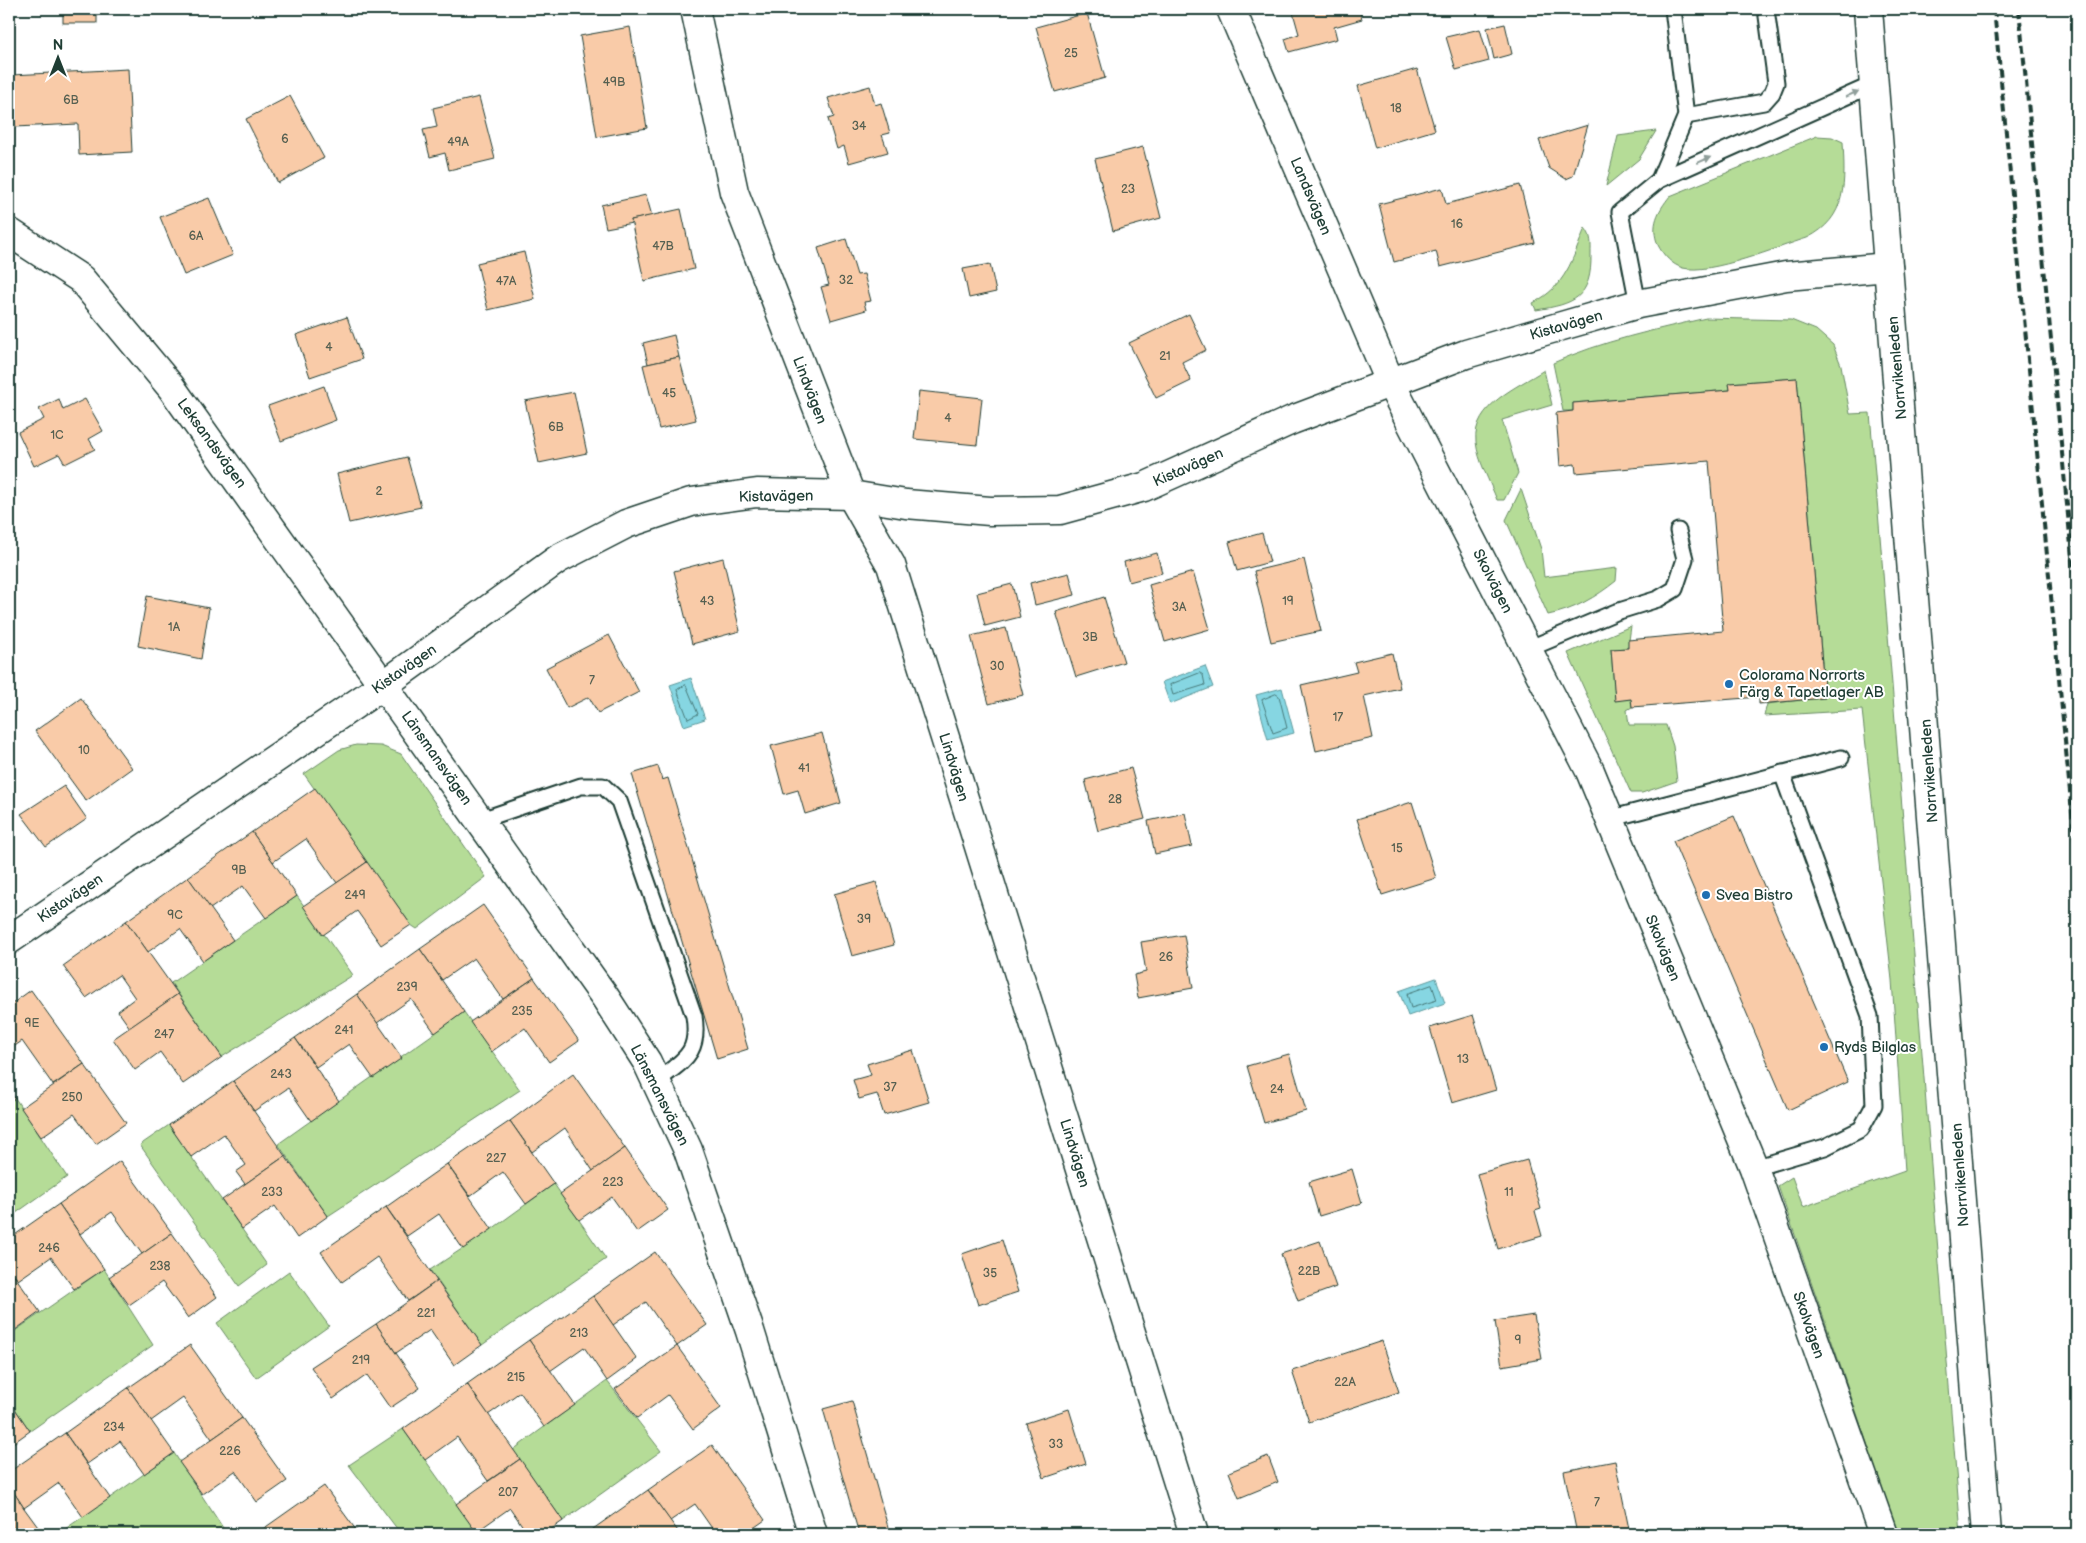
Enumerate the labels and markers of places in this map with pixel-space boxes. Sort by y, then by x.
place label: Colorama Norrorts Färg & Tapetlager AB [1739,666,1884,702]
marker: Colorama Norrorts Färg & Tapetlager AB [1723,678,1735,690]
place label: Svea Bistro [1716,886,1793,905]
marker: Svea Bistro [1700,889,1712,901]
place label: Ryds Bilglas [1834,1038,1917,1057]
marker: Ryds Bilglas [1818,1041,1830,1053]

